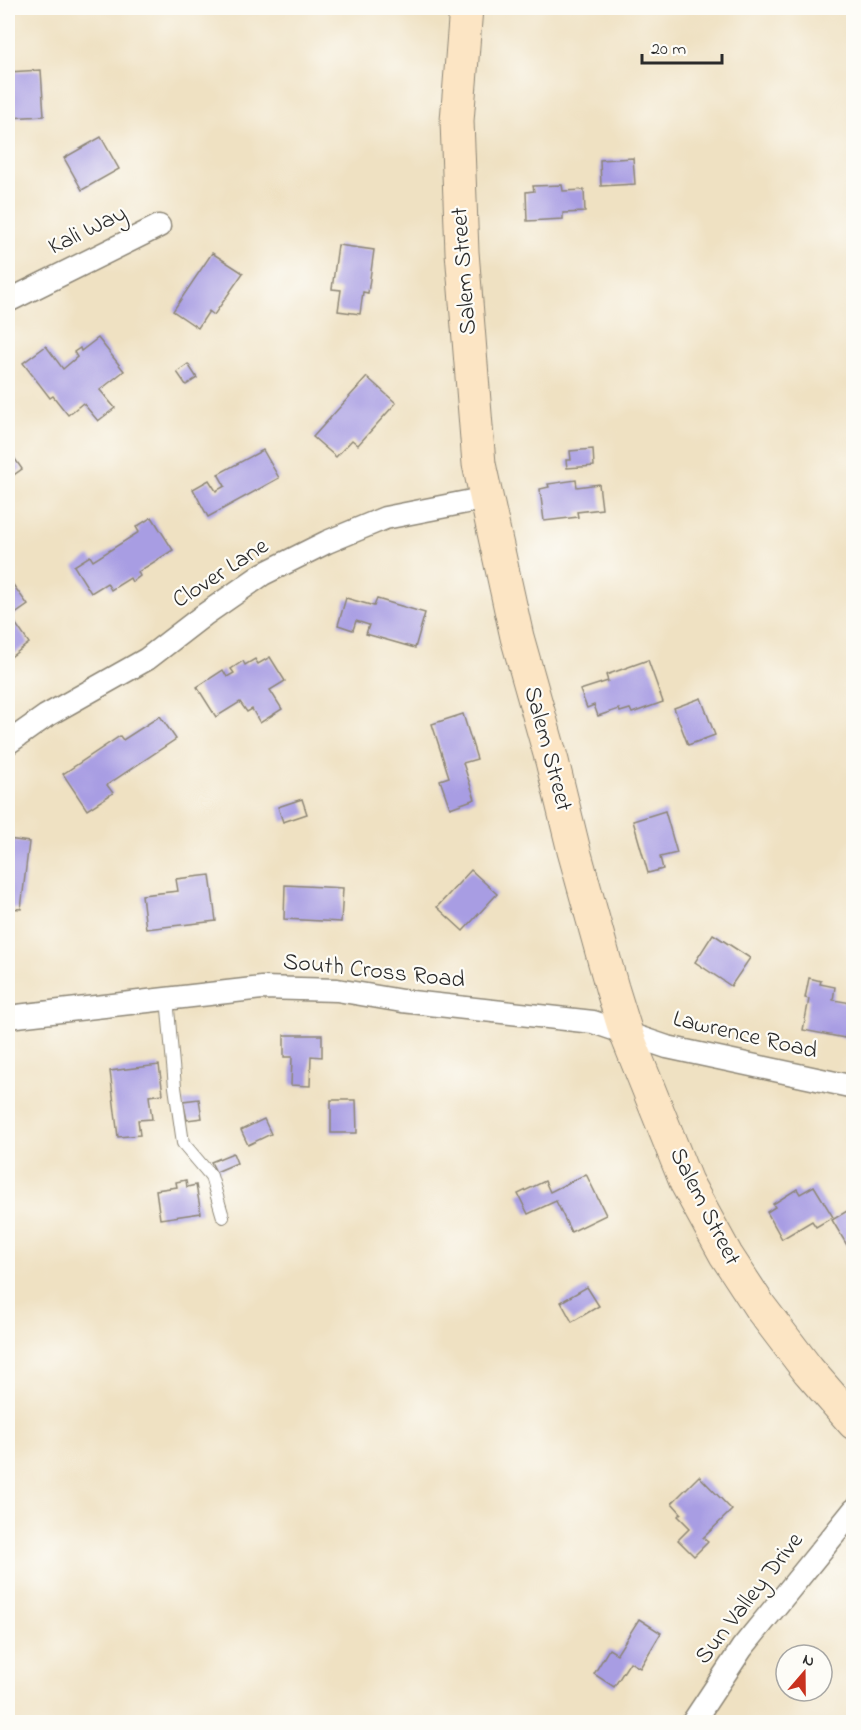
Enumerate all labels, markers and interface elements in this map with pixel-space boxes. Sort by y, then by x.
scale bar [642,27,722,65]
text: 20 m [651,37,686,63]
street label: Kali Way [43,197,134,266]
street label: Salem Street [443,206,487,336]
street label: Clover Lane [166,530,276,618]
street label: Salem Street [513,683,581,815]
street label: South Cross Road [281,945,467,999]
street label: Lawrence Road [669,1002,821,1070]
street label: Salem Street [659,1142,749,1272]
street label: Sun Valley Drive [687,1525,814,1673]
north arrow [774,1643,834,1703]
text: N [799,1648,818,1674]

